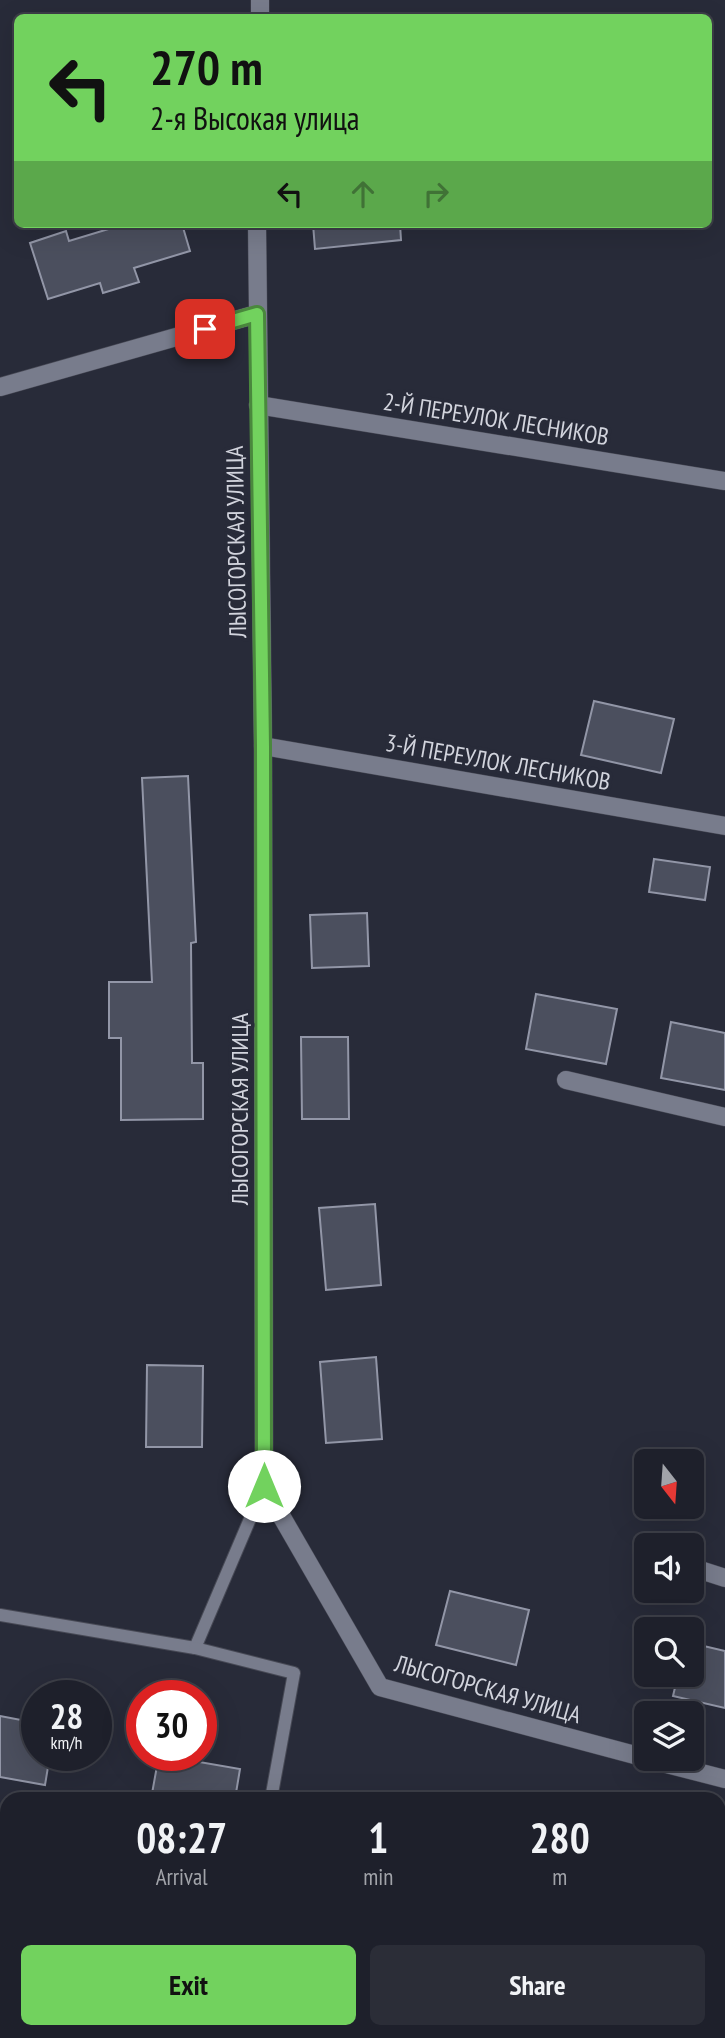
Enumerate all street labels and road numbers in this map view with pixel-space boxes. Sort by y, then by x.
street label: 2-Й ПЕРЕУЛОК ЛЕСНИКОВ [381,386,611,452]
street label: ЛЫСОГОРСКАЯ УЛИЦА [219,445,253,639]
street label: 3-Й ПЕРЕУЛОК ЛЕСНИКОВ [383,727,613,797]
street label: ЛЫСОГОРСКАЯ УЛИЦА [224,1012,255,1206]
street label: ЛЫСОГОРСКАЯ УЛИЦА [390,1647,585,1731]

